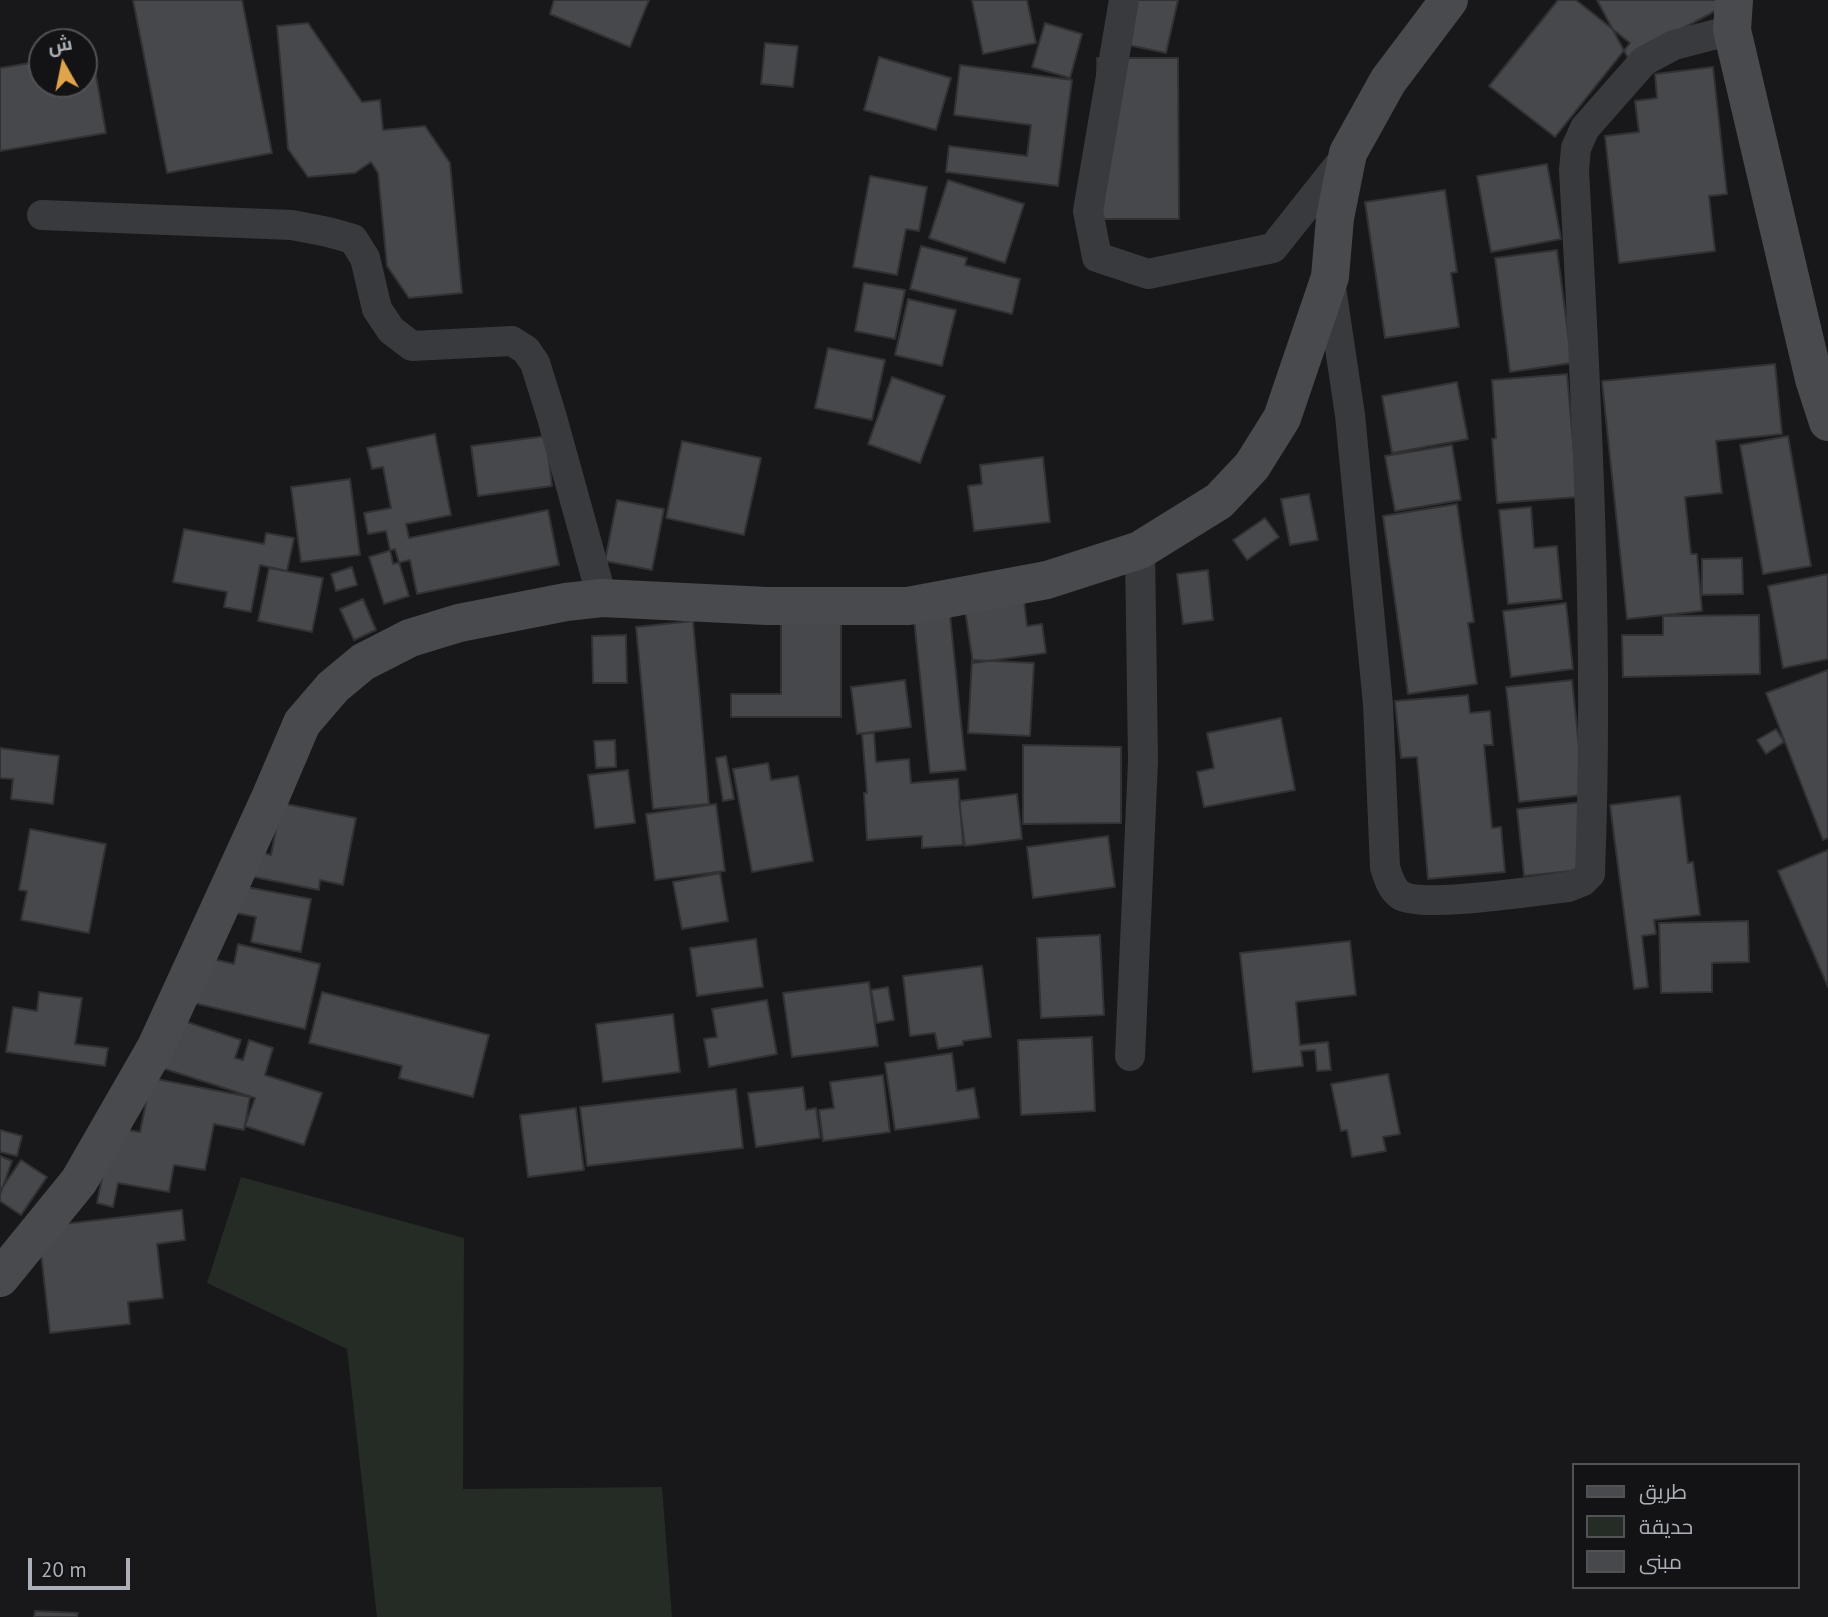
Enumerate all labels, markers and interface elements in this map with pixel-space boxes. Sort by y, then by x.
north arrow [28,28,98,98]
text: ش [46,30,74,58]
legend [1573,1463,1800,1589]
text: طريق [1639,1478,1687,1505]
text: حديقة [1639,1513,1693,1540]
scale bar [32,1544,133,1588]
text: مبنى [1639,1548,1682,1575]
text: 20 m [41,1556,87,1583]

